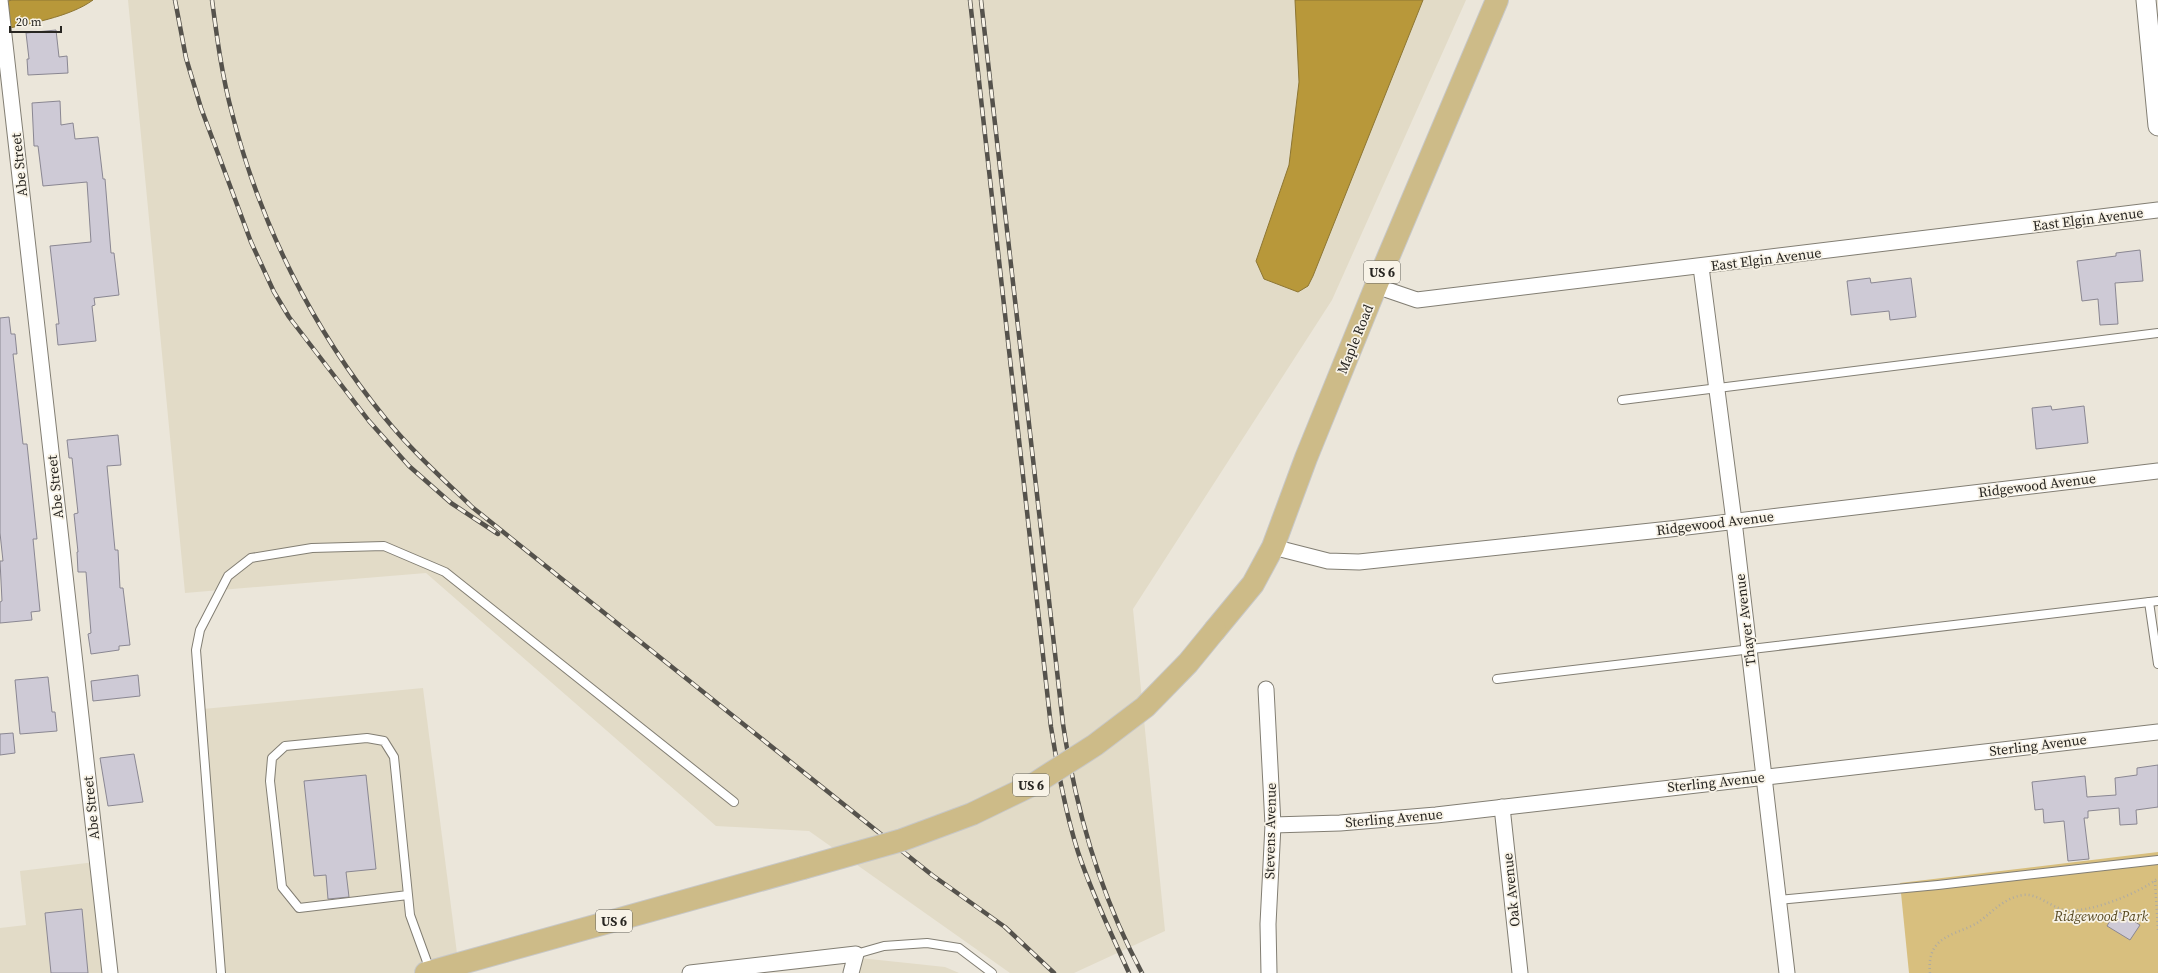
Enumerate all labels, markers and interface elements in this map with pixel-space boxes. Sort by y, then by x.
scale bar [10,8,61,34]
text: 20 m [16,14,42,30]
street label: Abe Street [6,132,32,198]
street label: East Elgin Avenue [2032,202,2144,236]
street label: East Elgin Avenue [1710,242,1822,276]
road number: US 6 [1364,261,1400,283]
street label: Maple Road [1332,301,1378,377]
street label: Abe Street [42,454,68,520]
street label: Ridgewood Avenue [1977,468,2097,502]
street label: Ridgewood Avenue [1655,506,1775,540]
street label: Thayer Avenue [1729,573,1761,667]
street label: Sterling Avenue [1988,729,2088,761]
street label: Sterling Avenue [1666,767,1766,797]
road number: US 6 [1013,774,1049,796]
street label: Abe Street [78,775,104,841]
street label: Stevens Avenue [1259,783,1281,879]
street label: Sterling Avenue [1344,804,1444,832]
street label: Oak Avenue [1497,852,1525,928]
park label: Ridgewood Park [2053,906,2148,926]
road number: US 6 [596,910,632,932]

